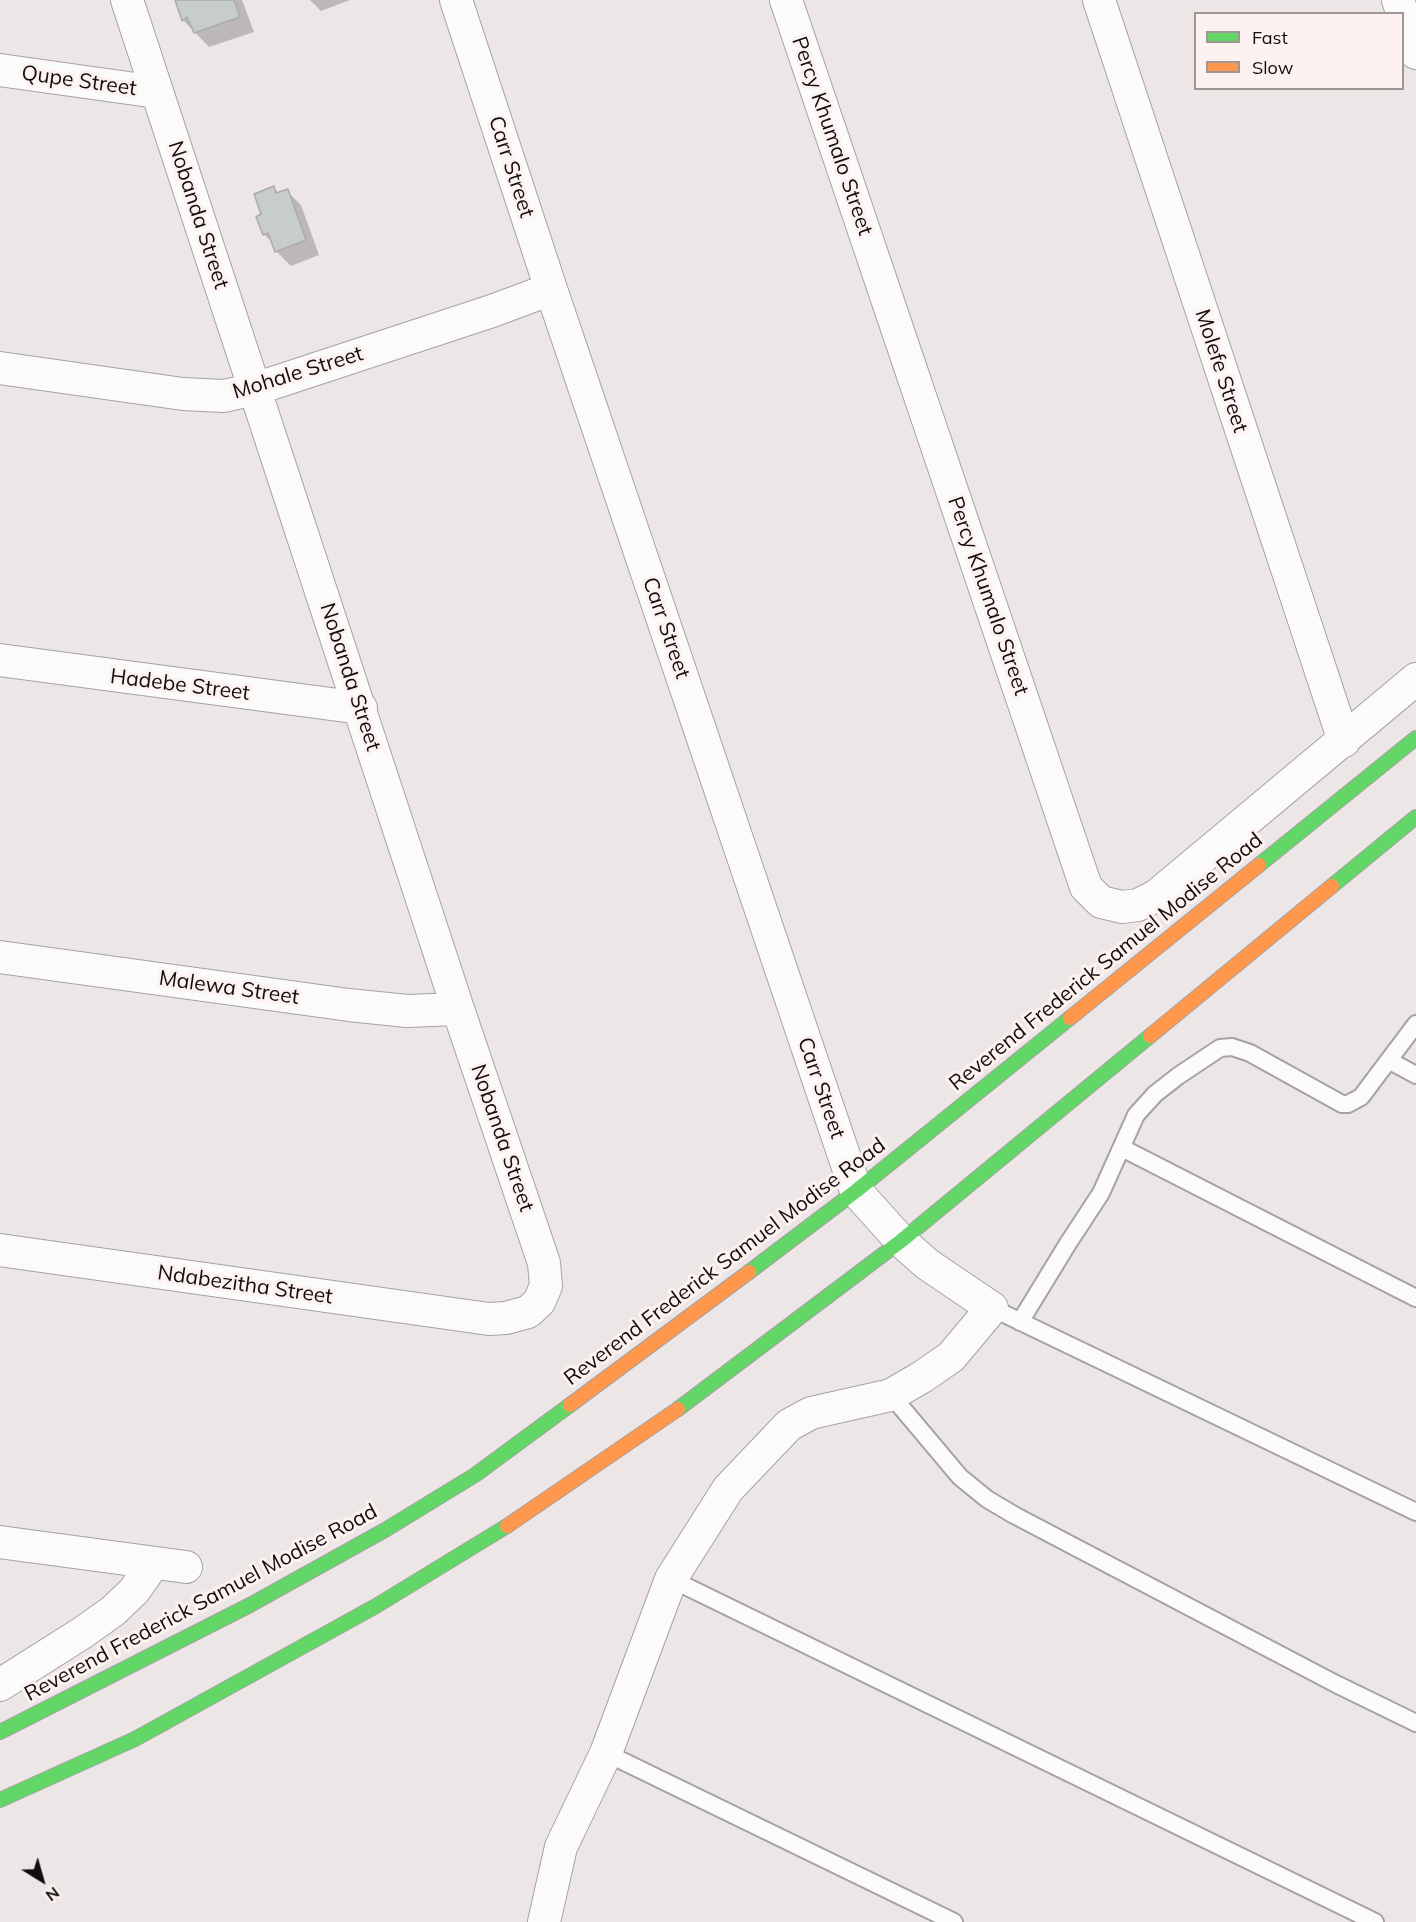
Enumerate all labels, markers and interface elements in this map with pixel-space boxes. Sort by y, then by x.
legend [1194,12,1404,90]
text: Fast [1252,26,1288,49]
street label: Percy Khumalo Street [786,33,878,239]
text: Slow [1252,56,1293,79]
street label: Qupe Street [20,60,138,102]
street label: Carr Street [483,113,539,221]
street label: Nobanda Street [162,138,234,292]
street label: Molefe Street [1189,306,1253,436]
street label: Mohale Street [230,341,366,405]
street label: Percy Khumalo Street [942,493,1034,699]
street label: Carr Street [637,574,695,682]
street label: Nobanda Street [314,600,386,754]
street label: Hadebe Street [109,664,251,706]
street label: Reverend Frederick Samuel Modise Road [944,828,1268,1096]
street label: Malewa Street [157,966,301,1010]
street label: Carr Street [792,1034,850,1142]
street label: Nobanda Street [465,1061,539,1215]
street label: Reverend Frederick Samuel Modise Road [559,1133,891,1391]
street label: Ndabezitha Street [156,1260,334,1310]
street label: Reverend Frederick Samuel Modise Road [20,1499,382,1707]
north arrow [12,1850,72,1910]
text: N [42,1883,64,1906]

